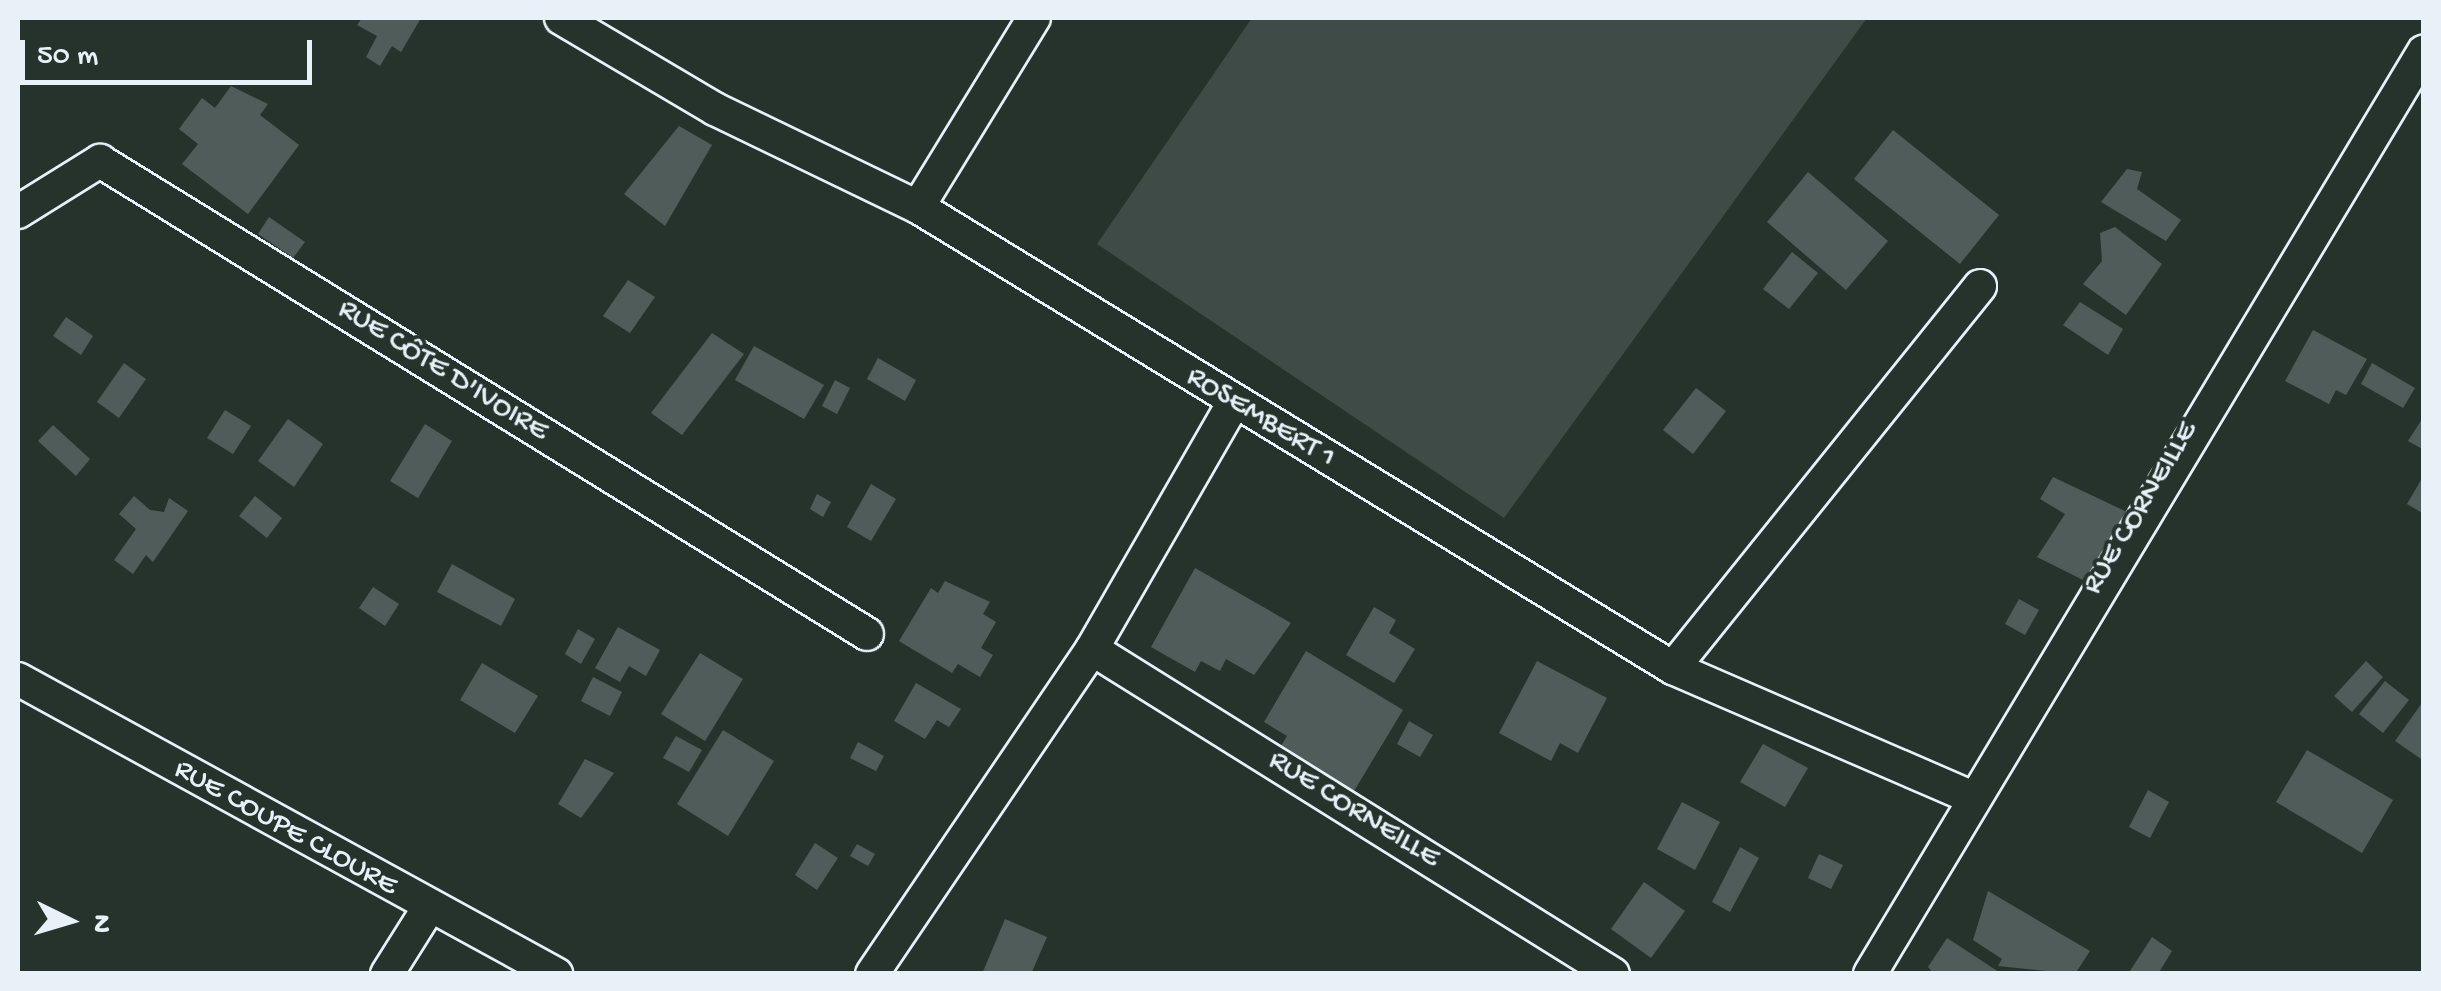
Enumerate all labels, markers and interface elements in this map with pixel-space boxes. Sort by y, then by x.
scale bar [25,20,318,82]
text: 50 m [37,40,98,75]
street label: RUE CÔTE D'IVOIRE [330,293,554,451]
street label: ROSEMBERT 1 [1179,360,1341,478]
street label: RUE CORNEILLE [2076,416,2208,602]
street label: RUE CORNEILLE [1261,744,1445,878]
street label: RUE COUPE CLOURE [167,753,403,905]
north arrow [20,871,120,971]
text: N [83,913,118,934]

